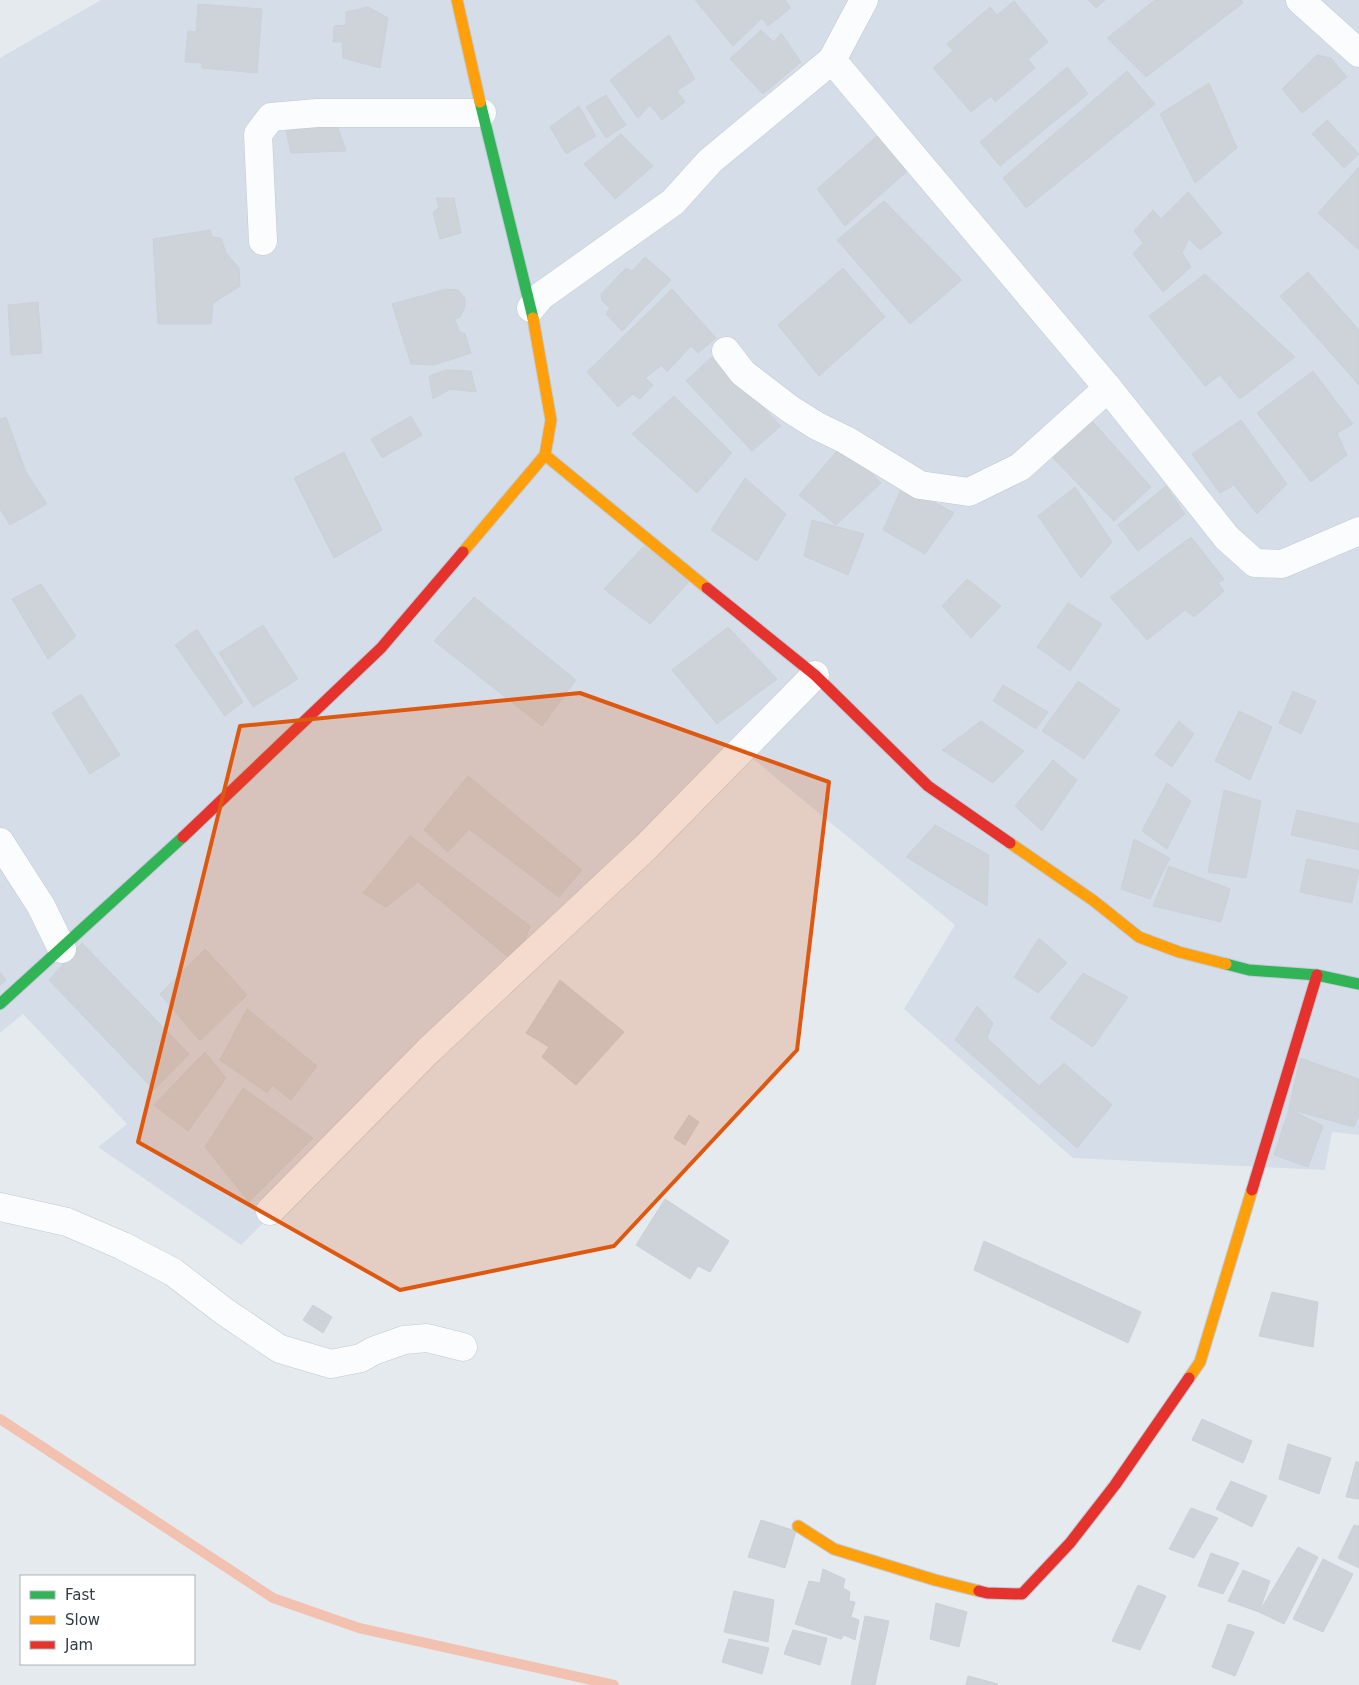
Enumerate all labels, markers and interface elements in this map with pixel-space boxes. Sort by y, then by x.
legend [20,1575,195,1665]
text: Fast [65,1586,95,1604]
text: Slow [65,1611,100,1629]
text: Jam [64,1636,93,1654]

